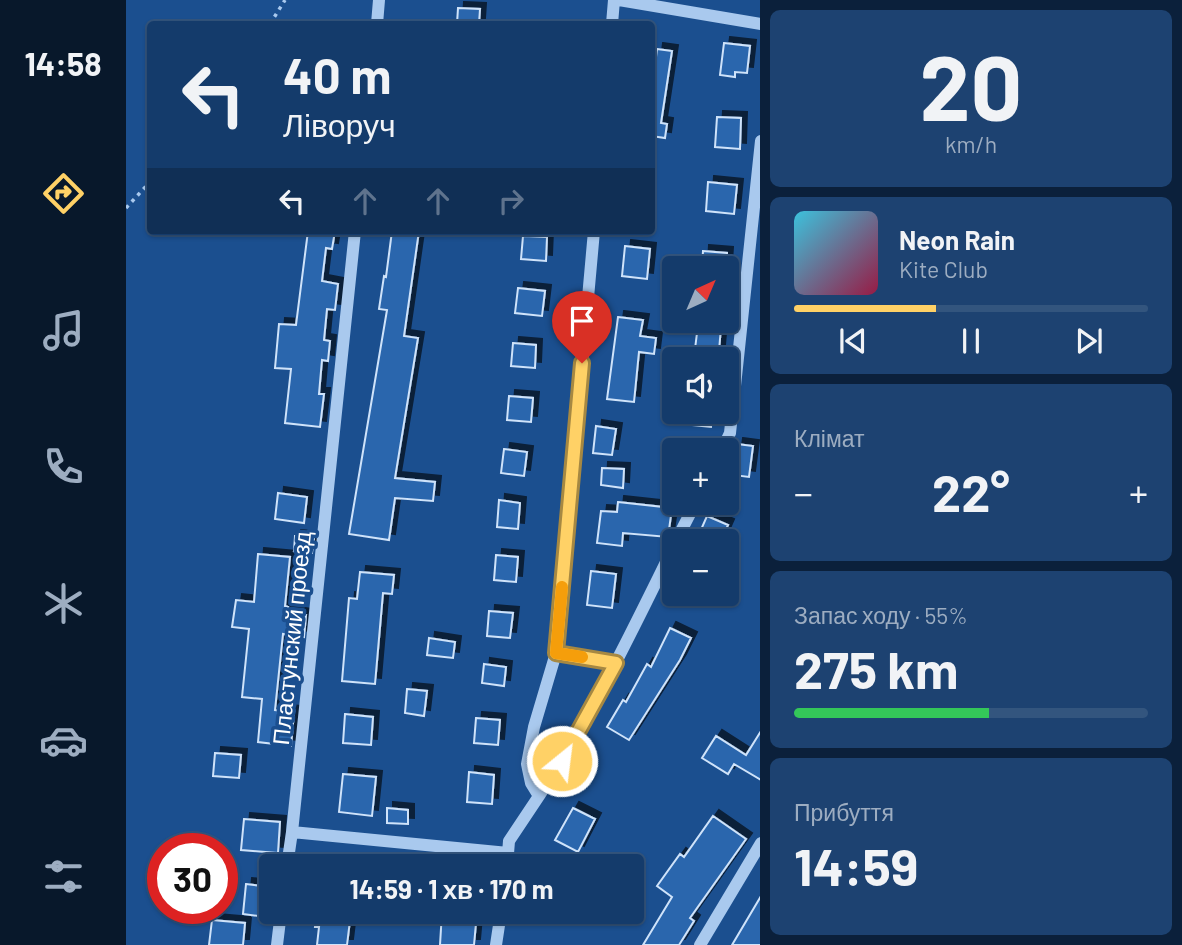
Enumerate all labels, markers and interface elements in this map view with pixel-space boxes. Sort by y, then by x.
text: 20 [920,30,1022,139]
text: 14:58 [25,44,101,82]
text: 40 m [283,45,391,104]
icon: left [168,49,259,140]
text: Ліворуч [283,105,396,143]
text: km/h [945,130,997,158]
icon: directions [39,169,88,218]
icon: left [273,182,311,220]
icon: ahead [346,182,384,220]
icon: ahead [419,182,457,220]
icon: right [492,182,530,220]
text: Neon Rain [899,224,1015,255]
text: Kite Club [899,255,988,283]
north arrow [662,256,738,332]
map controls [662,256,739,606]
pin [552,291,612,363]
icon: arrive [563,302,601,340]
icon: music [39,306,88,355]
icon: previous [834,322,872,360]
icon: pause [952,322,990,360]
icon: next [1070,322,1108,360]
button: sound [662,347,739,424]
text: Клімат [794,424,865,452]
button: + [662,438,739,515]
icon: phone [39,442,88,491]
text: 22° [932,460,1010,522]
text: − [794,469,813,515]
text: + [1129,469,1148,515]
street label: Пластунский проезд [266,529,316,746]
button: − [662,529,739,606]
icon: climate [39,579,88,628]
text: Запас ходу · 55% [794,601,968,629]
text: 275 km [794,637,958,699]
icon: car [39,716,88,765]
position arrow [525,724,599,798]
text: Прибуття [794,798,894,826]
speed limit sign: 30 [147,833,238,924]
text: 14:59 [794,834,918,896]
icon: filters [39,852,88,901]
text: 14:59 · 1 хв · 170 m [350,873,553,904]

